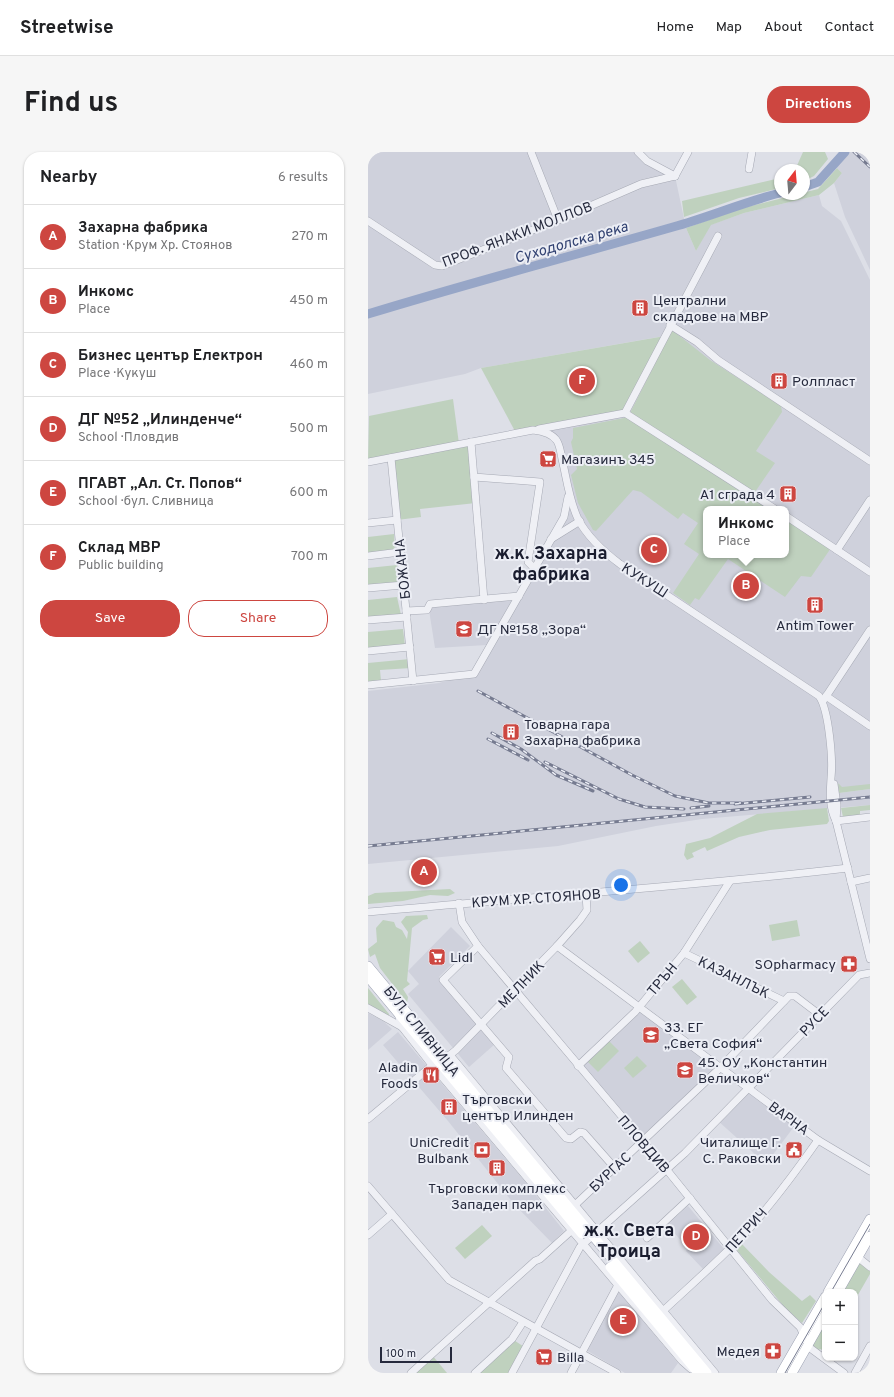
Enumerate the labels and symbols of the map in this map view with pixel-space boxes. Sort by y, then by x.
north arrow [774,164,810,200]
street label: ПРОФ. ЯНАКИ МОЛЛОВ [440,199,595,272]
water label: Суходолска река [512,218,631,269]
place label: Централни складове на МВР [653,293,769,326]
building icon: Централни складове на МВР [630,298,650,318]
pin: F [569,366,595,396]
building icon: Ролпласт [769,371,789,391]
place label: Ролпласт [792,374,855,391]
supermarket icon: Магазинъ 345 [538,449,558,469]
place label: Магазинъ 345 [561,452,655,469]
building icon: А1 сграда 4 [778,484,798,504]
place label: А1 сграда 4 [700,487,775,504]
pin: C [641,535,667,565]
street label: БОЖАНА [392,538,415,600]
district label: ж.к. Захарна фабрика [494,543,608,587]
street label: КУКУШ [618,560,671,602]
pin: B [733,571,759,601]
building icon: Antim Tower [805,595,825,615]
place label: Antim Tower [776,618,854,635]
school or university icon: ДГ №158 „Зора“ [454,619,474,639]
place label: ДГ №158 „Зора“ [477,622,586,639]
place label: Товарна гара Захарна фабрика [524,717,641,750]
building icon: Товарна гара Захарна фабрика [501,722,521,742]
pin: A [411,857,437,887]
your location [611,875,631,895]
street label: КРУМ ХР. СТОЯНОВ [471,886,601,913]
supermarket icon: Lidl [427,947,447,967]
place label: Lidl [450,950,473,967]
street label: КАЗАНЛЪК [695,954,772,1003]
pharmacy icon: SOpharmacy [839,954,859,974]
place label: SOpharmacy [755,957,836,974]
street label: МЕЛНИК [495,958,549,1012]
street label: ТРЪН [644,960,682,1000]
street label: БУЛ. СЛИВНИЦА [379,983,463,1081]
street label: РУСЕ [797,1004,833,1041]
place label: 33. ЕГ „Света София“ [664,1020,762,1053]
school or university icon: 33. ЕГ „Света София“ [641,1025,661,1045]
place label: 45. ОУ „Константин Величков“ [698,1055,827,1088]
place label: Aladin Foods [378,1060,418,1093]
school or university icon: 45. ОУ „Константин Величков“ [675,1060,695,1080]
restaurant icon: Aladin Foods [421,1065,441,1085]
place label: Търговски център Илинден [462,1092,574,1125]
building icon: Търговски център Илинден [439,1097,459,1117]
street label: ВАРНА [764,1099,812,1140]
street label: ПЛОВДИВ [613,1113,672,1177]
place label: UniCredit Bulbank [409,1135,469,1168]
place label: Читалище Г. С. Раковски [700,1135,781,1168]
bank icon: UniCredit Bulbank [472,1140,492,1160]
public building icon: Читалище Г. С. Раковски [784,1140,804,1160]
street label: БУРГАС [586,1149,636,1197]
building icon: Търговски комплекс Западен парк [487,1158,507,1178]
place label: Търговски комплекс Западен парк [428,1181,566,1214]
street label: ПЕТРИЧ [723,1205,772,1257]
district label: ж.к. Света Троица [584,1220,674,1264]
pin: D [683,1222,709,1252]
pin: E [610,1306,636,1336]
pharmacy icon: Медея [763,1341,783,1361]
place label: Медея [717,1344,760,1361]
scale bar [380,1345,452,1364]
supermarket icon: Billa [534,1347,554,1367]
place label: Billa [557,1350,584,1367]

